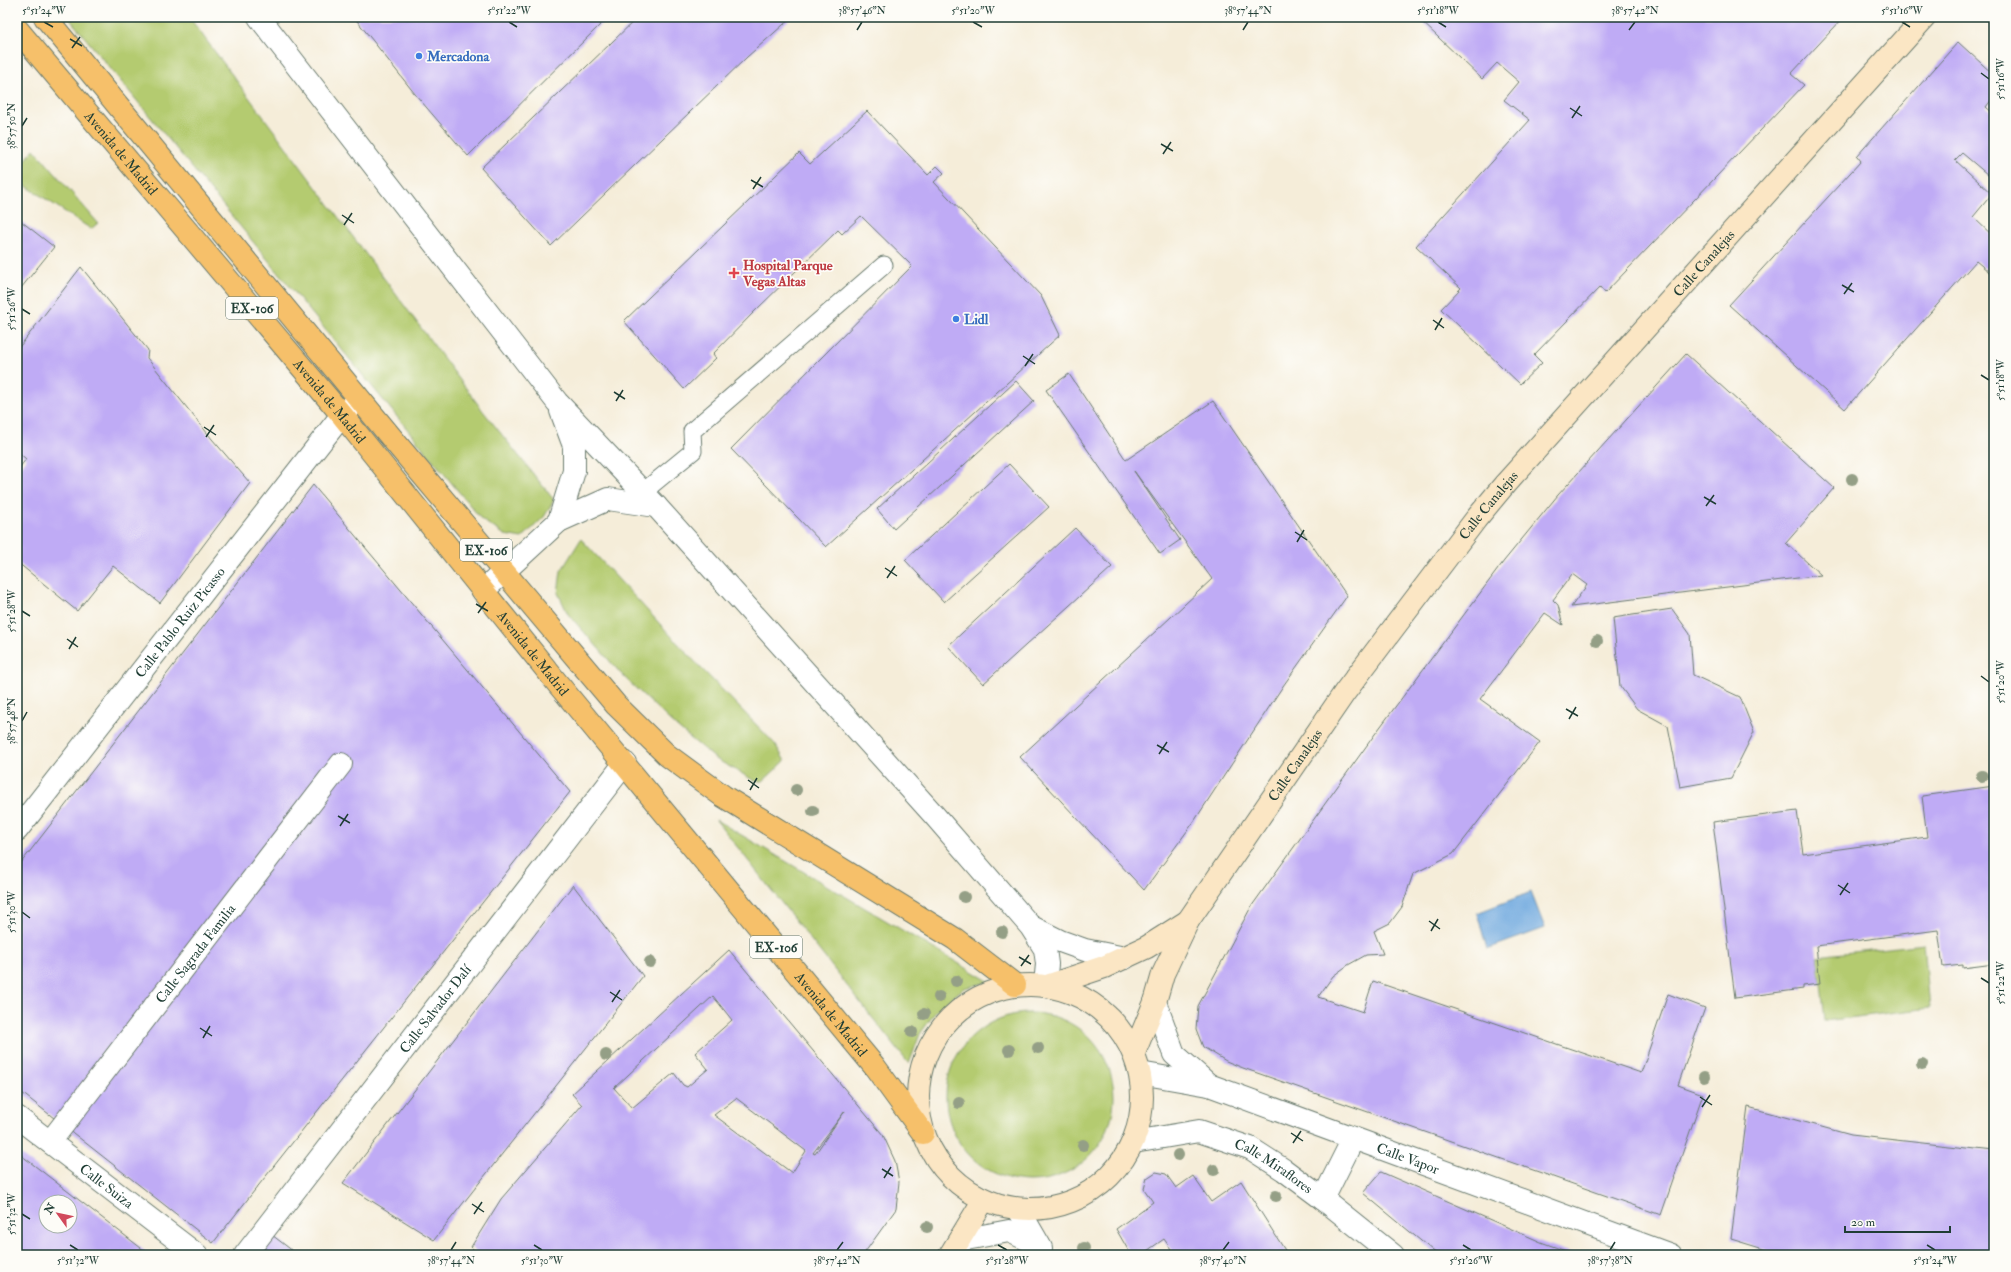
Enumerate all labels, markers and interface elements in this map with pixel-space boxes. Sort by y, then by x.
text: 5°51'24"W [22,5,67,17]
text: 5°51'22"W [487,5,531,17]
text: 38°57'46"N [838,5,886,17]
text: 5°51'20"W [951,5,995,17]
text: 38°57'44"N [1224,5,1272,17]
text: 5°51'18"W [1417,5,1459,17]
text: 38°57'42"N [1611,5,1659,17]
text: 5°51'16"W [1881,5,1924,17]
place label: Mercadona [426,48,491,65]
marker: Mercadona [414,51,424,61]
text: 5°51'16"W [1995,57,2007,100]
text: 38°57'50"N [6,103,18,149]
street label: Avenida de Madrid [80,107,161,199]
street label: Calle Canalejas [1670,226,1739,300]
place label: Hospital Parque Vegas Altas [742,257,833,291]
marker: Hospital Parque Vegas Altas [728,267,740,279]
text: 5°51'26"W [6,287,18,331]
road number: EX-106 [226,297,278,319]
place label: Lidl [964,311,989,328]
marker: Lidl [951,314,961,324]
street label: Avenida de Madrid [289,355,369,447]
text: 5°51'18"W [1995,359,2007,401]
street label: Calle Canalejas [1455,467,1522,543]
road number: EX-106 [460,539,512,561]
street label: Calle Pablo Ruiz Picasso [132,564,229,681]
text: 5°51'28"W [6,589,18,632]
street label: Avenida de Madrid [493,607,572,700]
text: 5°51'20"W [1995,660,2007,704]
text: 38°57'48"N [6,697,18,745]
street label: Calle Canalejas [1265,726,1326,805]
text: 5°51'30"W [6,890,18,933]
street label: Calle Sagrada Familia [152,900,239,1007]
road number: EX-106 [750,936,802,958]
street label: Calle Salvador Dalí [396,961,476,1057]
text: 5°51'22"W [1995,961,2007,1005]
street label: Avenida de Madrid [790,968,871,1060]
street label: Calle Miraflores [1232,1135,1316,1198]
street label: Calle Vapor [1374,1139,1442,1178]
street label: Calle Suiza [76,1160,137,1212]
text: 5°51'32"W [6,1192,18,1235]
north arrow [38,1194,78,1234]
text: N [41,1200,59,1217]
scale bar [1845,1208,1950,1234]
text: 20 m [1851,1215,1876,1230]
text: 5°51'32"W [57,1255,100,1267]
text: 38°57'44"N [427,1255,475,1267]
text: 5°51'30"W [521,1255,564,1267]
text: 38°57'42"N [813,1255,861,1267]
text: 5°51'28"W [986,1255,1029,1267]
text: 38°57'40"N [1199,1255,1247,1267]
text: 5°51'26"W [1449,1255,1493,1267]
text: 38°57'38"N [1587,1255,1633,1267]
text: 5°51'24"W [1913,1255,1958,1267]

